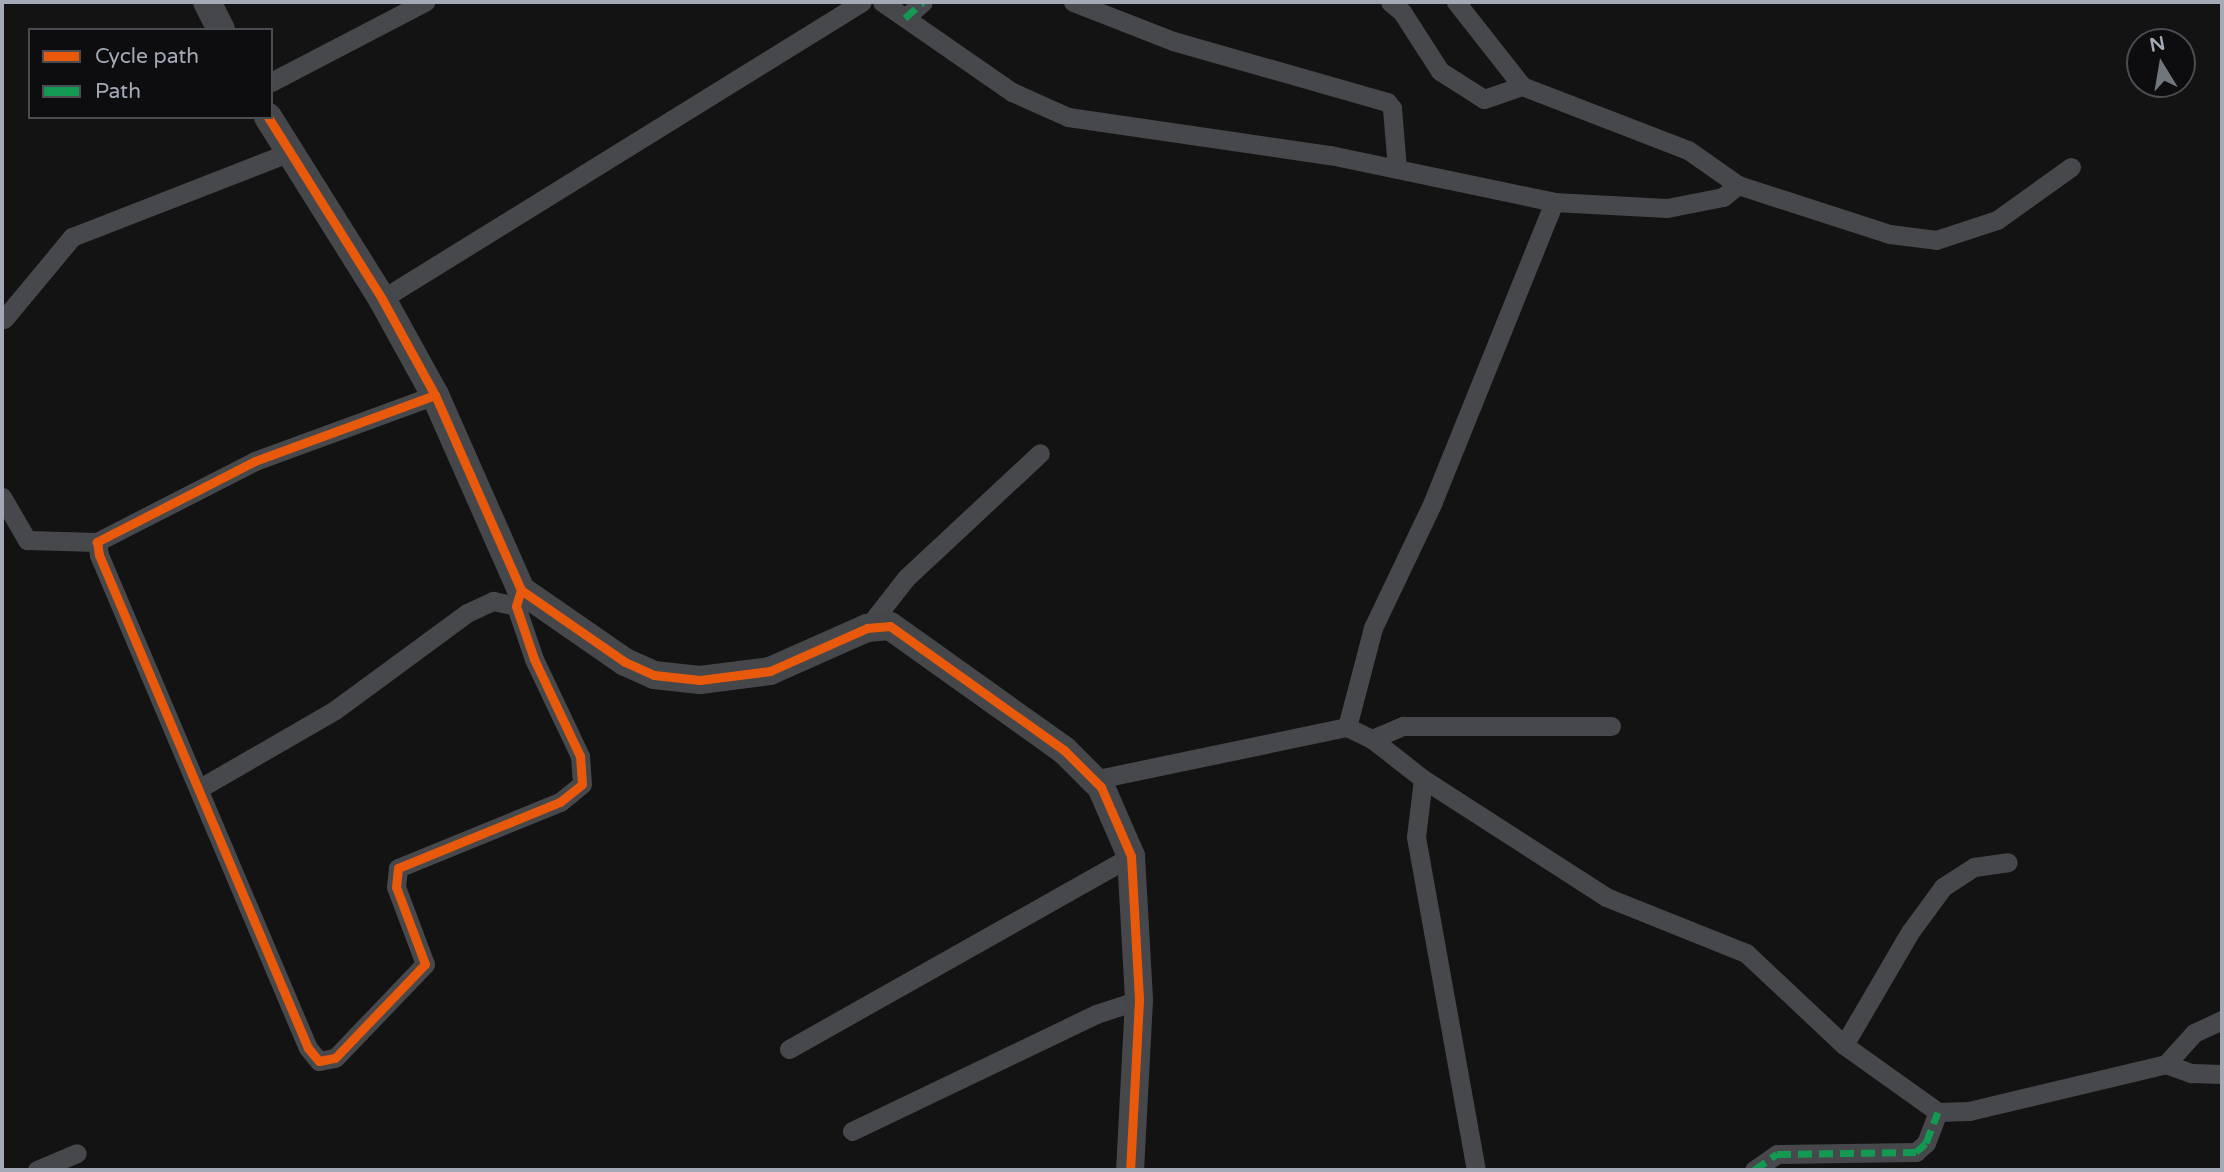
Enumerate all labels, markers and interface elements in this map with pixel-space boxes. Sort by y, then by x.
legend [28,28,273,119]
north arrow [2126,28,2196,98]
text: N [2148,32,2167,57]
text: Cycle path [95,44,199,69]
text: Path [95,79,141,104]

